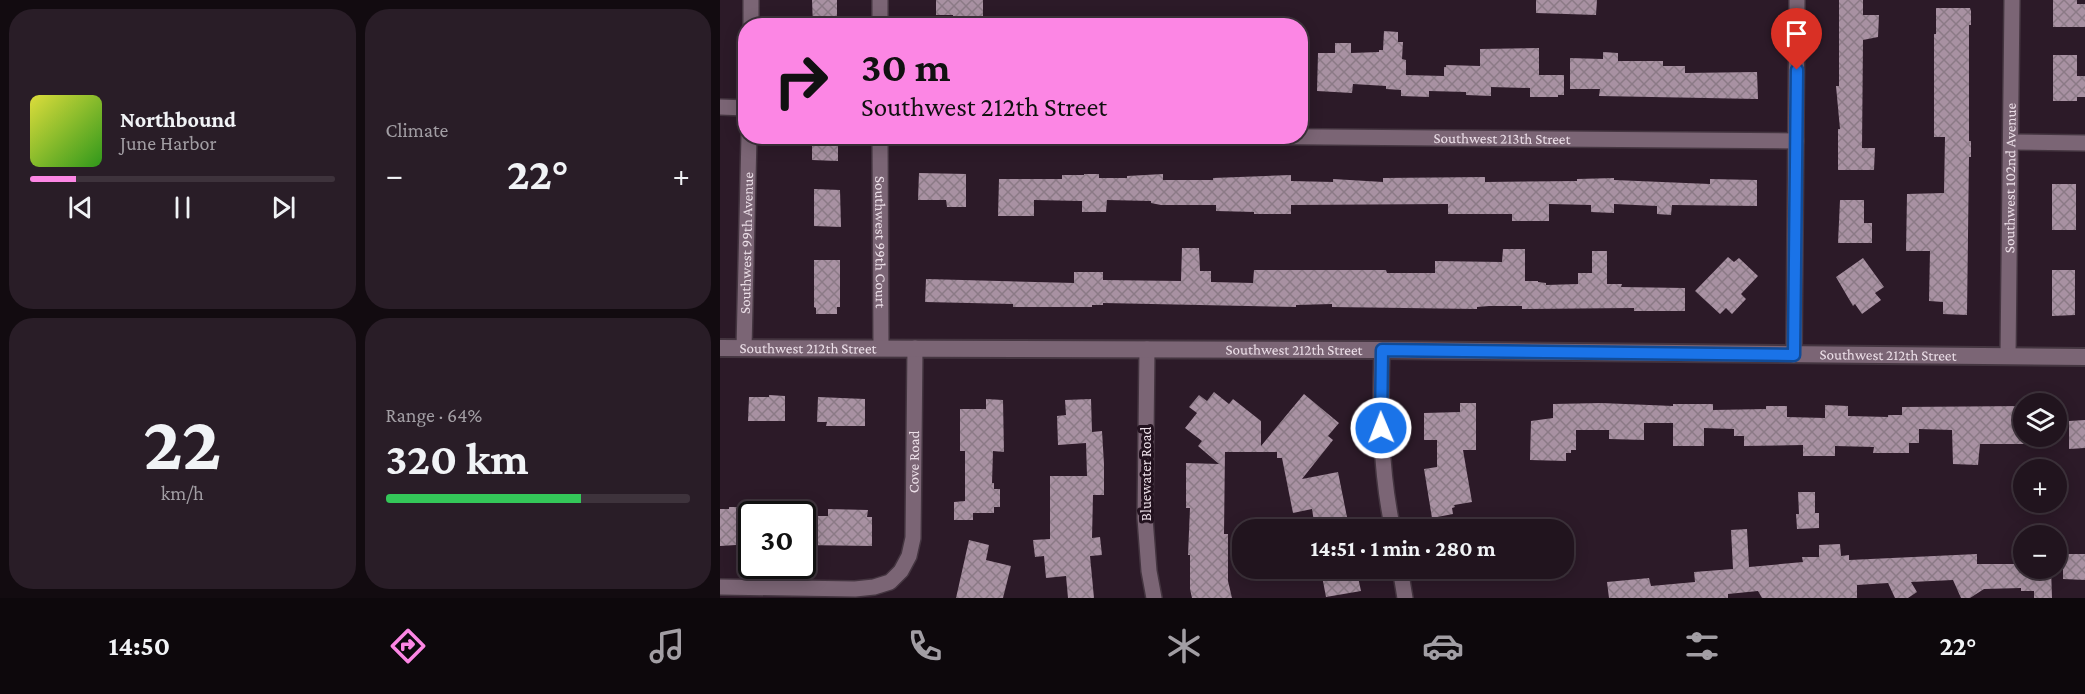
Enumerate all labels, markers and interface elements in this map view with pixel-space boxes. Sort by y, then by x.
pin [1771,8,1822,70]
icon: arrive [1780,17,1813,50]
icon: right [762,42,840,120]
text: 30 m [861,43,951,90]
text: Southwest 212th Street [861,92,1107,122]
street label: Southwest 102nd Avenue [2001,102,2019,253]
text: Northbound [120,107,236,132]
text: Climate [386,119,448,141]
street label: Southwest 213th Street [1433,130,1572,147]
text: June Harbor [120,132,217,154]
text: 22° [507,149,569,199]
text: − [386,156,403,193]
text: + [673,156,690,193]
street label: Southwest 99th Avenue [737,171,756,314]
street label: Southwest 99th Court [872,176,889,309]
icon: previous [64,191,97,224]
icon: pause [166,191,199,224]
icon: next [267,191,300,224]
street label: Southwest 212th Street [740,340,878,356]
street label: Southwest 212th Street [1226,342,1364,358]
street label: Southwest 212th Street [1819,346,1958,364]
map controls [2013,393,2067,579]
button: layers [2013,393,2067,447]
position arrow [1349,396,1413,460]
text: 22 [143,399,221,486]
text: Range · 64% [386,404,482,426]
street label: Bluewater Road [1138,427,1154,521]
street label: Cove Road [905,430,922,493]
text: 320 km [386,434,529,484]
button: + [2013,459,2067,513]
text: km/h [161,482,204,504]
speed limit sign: 30 [738,501,816,579]
button: − [2013,525,2067,579]
text: 14:51 · 1 min · 280 m [1310,536,1496,561]
icon: directions [387,625,429,667]
icon: music [646,625,688,667]
icon: phone [904,625,946,667]
icon: climate [1163,625,1205,667]
icon: car [1422,625,1464,667]
icon: filters [1681,625,1723,667]
text: 14:50 [108,631,170,661]
text: 22° [1939,631,1977,661]

